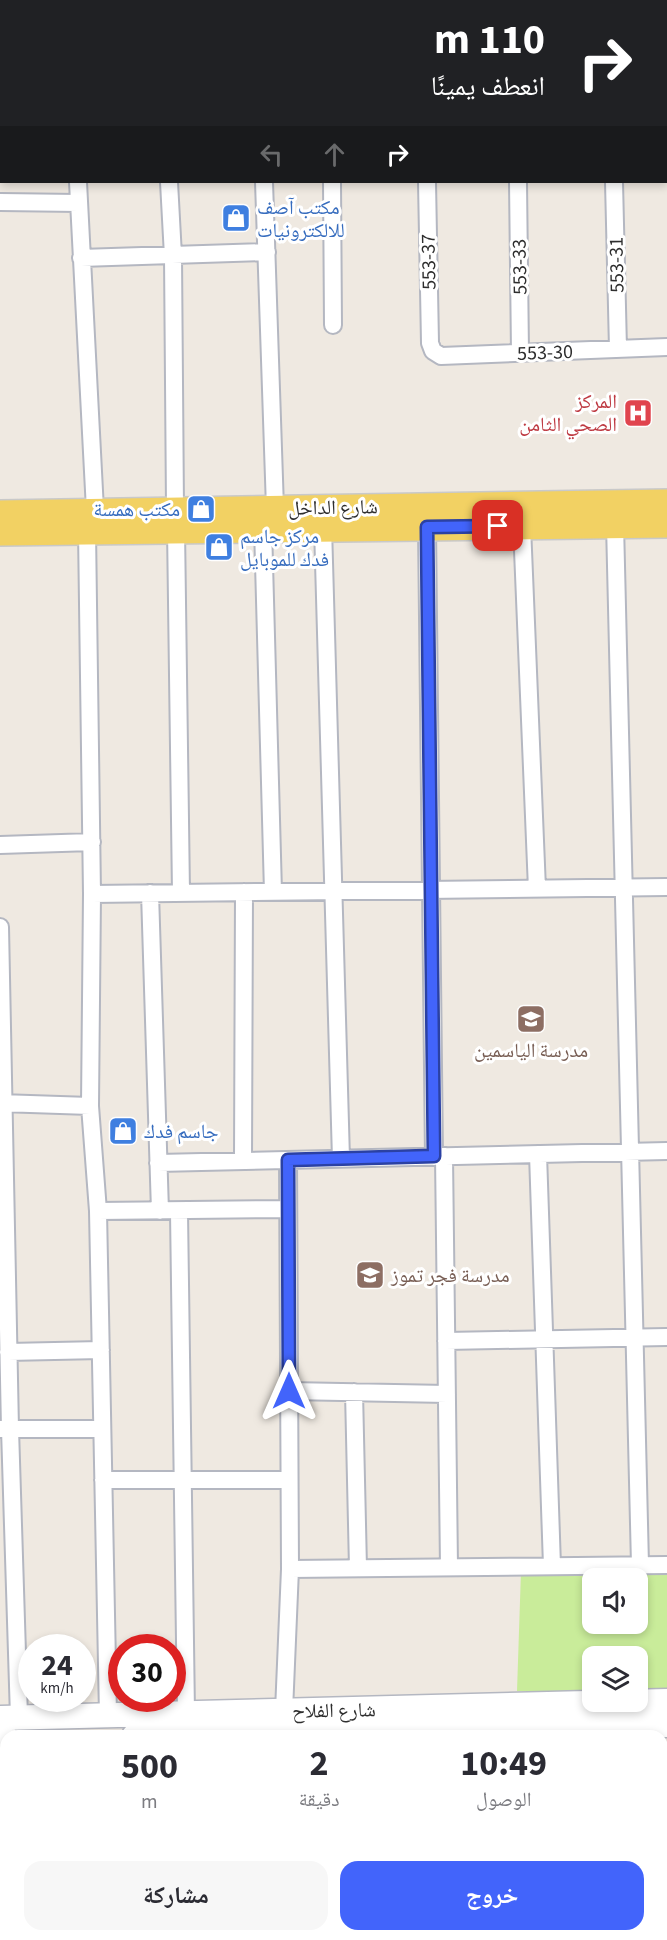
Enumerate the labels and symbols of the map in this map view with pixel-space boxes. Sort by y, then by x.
place label: مكتب آصف للالكترونيات [257,194,345,245]
shop icon: مكتب آصف للالكترونيات [220,202,252,234]
street label: 553-37 [415,234,443,290]
street label: 553-31 [603,237,631,293]
street label: 553-33 [506,239,534,295]
street label: 553-30 [517,338,574,368]
place label: المركز الصحي الثامن [519,388,617,440]
hospital icon: المركز الصحي الثامن [622,397,654,429]
shop icon: مكتب همسة [185,493,217,525]
street label: شارع الداخل [288,493,378,523]
place label: مكتب همسة [93,496,180,524]
pin [472,500,523,551]
place label: مركز جاسم فدك للموبايل [240,523,329,574]
shop icon: مركز جاسم فدك للموبايل [203,531,235,563]
school or university icon: مدرسة الياسمين [515,1003,547,1035]
place label: مدرسة الياسمين [474,1037,588,1065]
shop icon: جاسم فدك [107,1115,139,1147]
place label: جاسم فدك [144,1118,219,1146]
school or university icon: مدرسة فجر تموز [354,1259,386,1291]
place label: مدرسة فجر تموز [390,1262,510,1290]
position arrow [257,1359,321,1423]
speed limit sign: 30 [108,1634,186,1712]
street label: شارع الفلاح [292,1696,376,1726]

